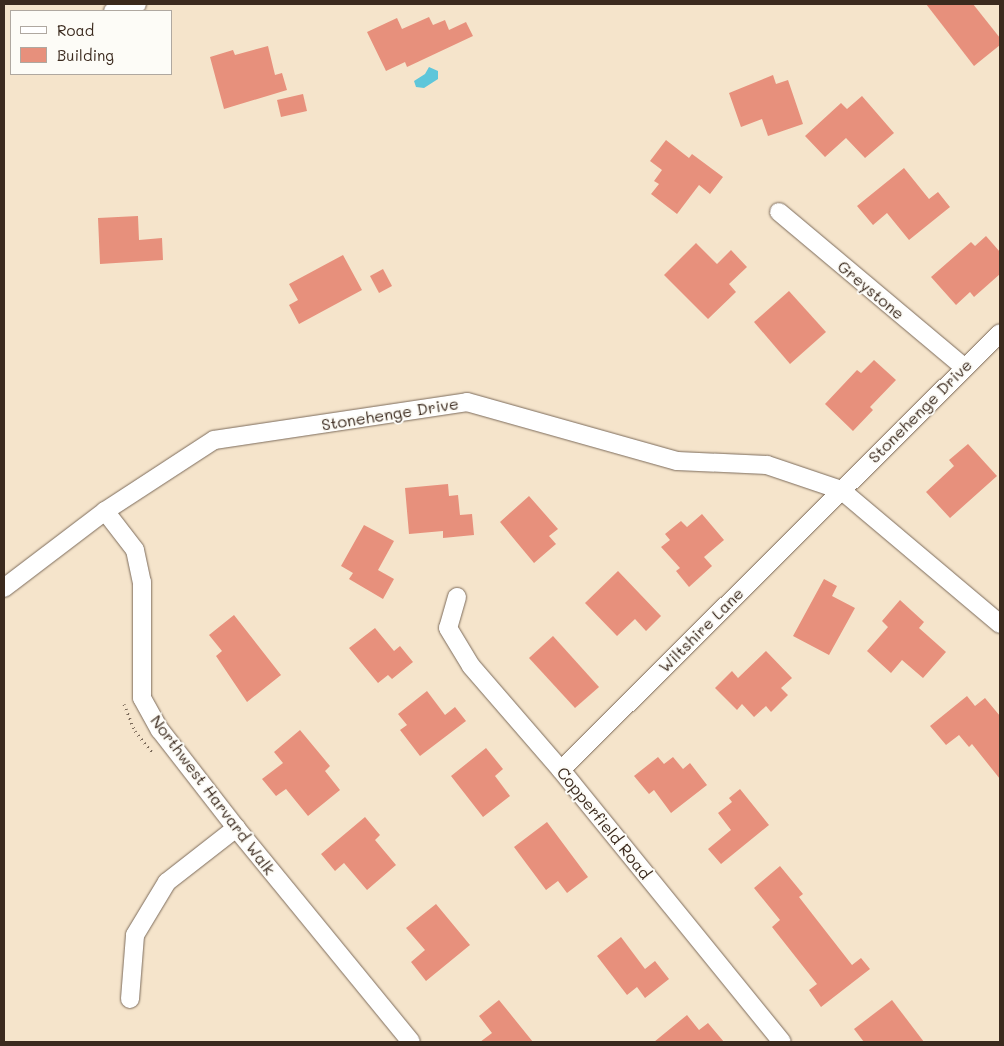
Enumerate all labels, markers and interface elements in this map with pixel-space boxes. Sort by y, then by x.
legend [10,10,172,75]
text: Road [57,20,94,40]
text: Building [57,45,114,65]
street label: Greystone [834,257,908,323]
street label: Stonehenge Drive [864,355,976,467]
street label: Stonehenge Drive [320,394,460,434]
street label: Wiltshire Lane [655,584,747,676]
street label: Northwest Harvard Walk [147,711,279,879]
street label: Copperfield Road [553,763,655,883]

